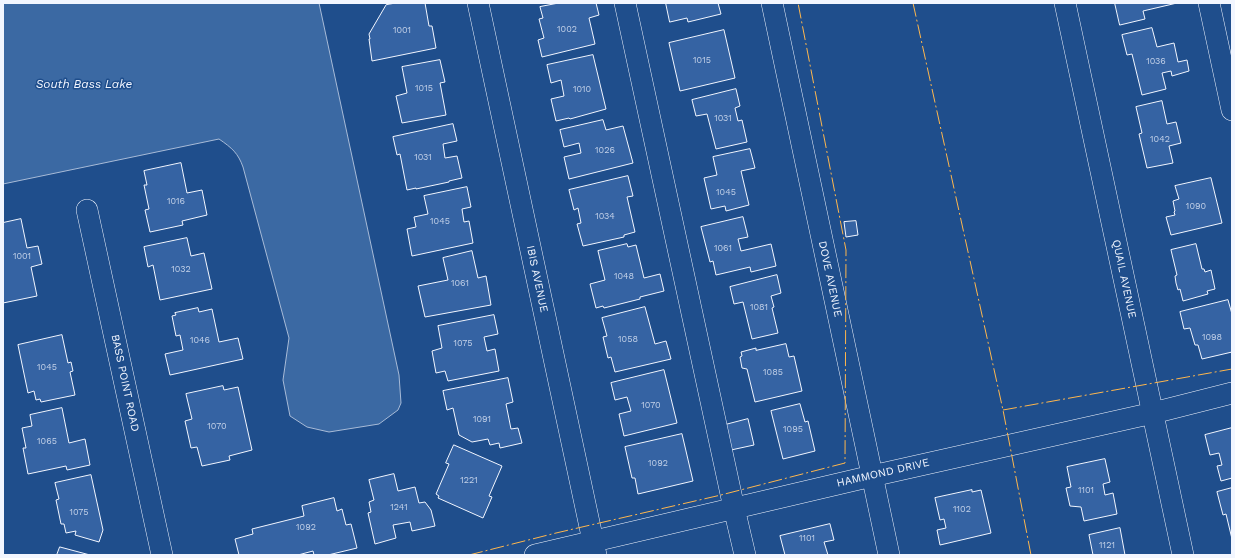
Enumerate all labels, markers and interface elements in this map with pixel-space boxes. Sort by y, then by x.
house number: 1002 [557,24,577,34]
house number: 1001 [393,25,411,35]
house number: 1015 [693,55,711,65]
house number: 1036 [1146,56,1166,66]
water label: South Bass Lake [36,77,132,91]
house number: 1015 [415,83,433,93]
house number: 1010 [573,84,591,94]
house number: 1031 [714,113,732,123]
house number: 1042 [1150,134,1170,144]
house number: 1026 [595,145,615,155]
house number: 1031 [414,152,432,162]
house number: 1045 [716,187,736,197]
house number: 1016 [167,196,185,206]
house number: 1090 [1186,201,1206,211]
house number: 1034 [595,211,615,221]
house number: 1045 [430,216,450,226]
street label: QUAIL AVENUE [1109,238,1139,320]
street label: DOVE AVENUE [815,240,845,318]
house number: 1061 [714,243,732,253]
street label: IBIS AVENUE [523,244,551,314]
house number: 1001 [13,251,31,261]
house number: 1032 [171,264,191,274]
house number: 1048 [614,271,634,281]
house number: 1061 [451,278,469,288]
house number: 1081 [750,302,768,312]
house number: 1098 [1202,332,1222,342]
street label: BASS POINT ROAD [108,333,142,433]
house number: 1058 [618,334,638,344]
house number: 1046 [190,335,210,345]
house number: 1075 [453,338,473,348]
house number: 1045 [37,362,57,372]
house number: 1085 [763,367,783,377]
house number: 1070 [641,400,661,410]
house number: 1091 [473,414,491,424]
house number: 1070 [207,421,227,431]
house number: 1095 [783,424,803,434]
house number: 1065 [37,436,57,446]
street label: HAMMOND DRIVE [835,456,931,490]
house number: 1092 [648,458,668,468]
house number: 1221 [460,475,478,485]
house number: 1101 [1078,485,1094,495]
house number: 1241 [390,502,408,512]
house number: 1102 [953,504,971,514]
house number: 1075 [69,507,89,517]
house number: 1092 [296,522,316,532]
house number: 1101 [799,533,815,543]
house number: 1121 [1099,540,1115,550]

